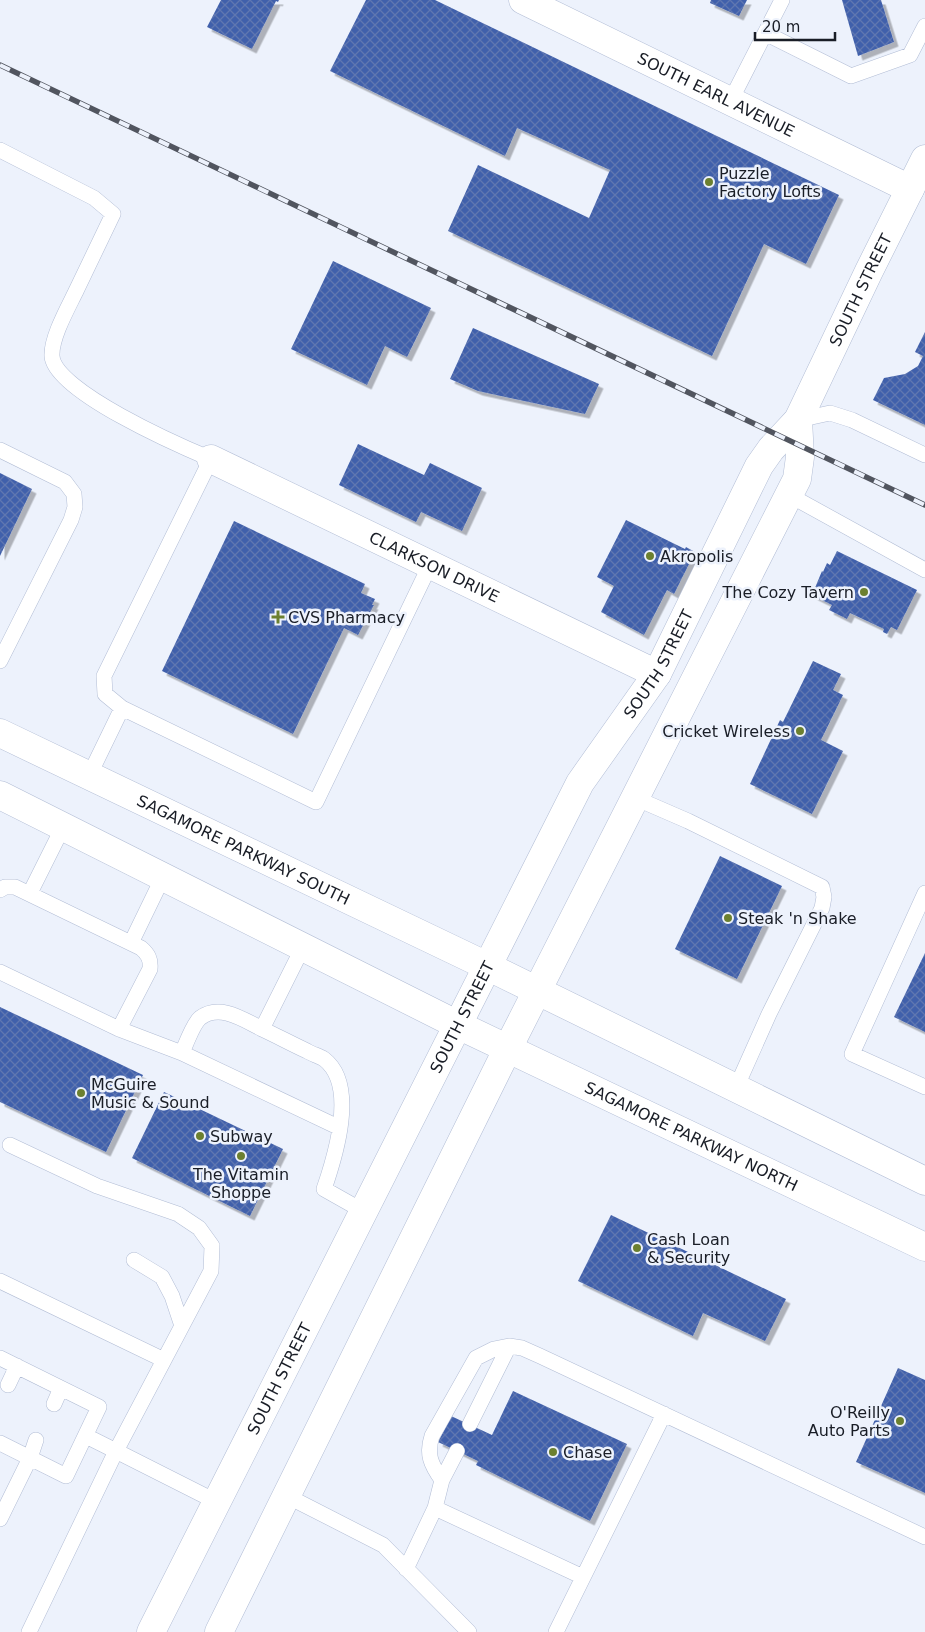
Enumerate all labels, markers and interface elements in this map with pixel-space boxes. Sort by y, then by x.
scale bar [755,10,835,42]
text: 20 m [762,18,800,36]
street label: SOUTH EARL AVENUE [635,48,798,141]
place label: Puzzle Factory Lofts [719,164,821,201]
marker: Puzzle Factory Lofts [703,176,715,188]
street label: SOUTH STREET [825,230,896,349]
street label: CLARKSON DRIVE [366,527,503,606]
place label: Akropolis [660,547,733,566]
marker: Akropolis [644,550,656,562]
place label: The Cozy Tavern [722,583,854,602]
marker: The Cozy Tavern [858,586,870,598]
street label: SOUTH STREET [619,606,697,722]
place label: CVS Pharmacy [288,608,405,627]
marker: CVS Pharmacy [272,611,284,623]
place label: Cricket Wireless [662,722,790,741]
marker: Cricket Wireless [794,725,806,737]
street label: SAGAMORE PARKWAY SOUTH [134,791,353,909]
place label: Steak 'n Shake [738,909,857,928]
marker: Steak 'n Shake [722,912,734,924]
street label: SOUTH STREET [426,958,498,1076]
place label: McGuire Music & Sound [91,1075,210,1112]
street label: SAGAMORE PARKWAY NORTH [582,1077,801,1195]
marker: McGuire Music & Sound [75,1087,87,1099]
place label: Subway [210,1127,273,1146]
marker: Subway [194,1130,206,1142]
marker: The Vitamin Shoppe [235,1150,247,1162]
place label: The Vitamin Shoppe [192,1165,289,1202]
place label: Cash Loan & Security [647,1230,730,1267]
marker: Cash Loan & Security [631,1242,643,1254]
street label: SOUTH STREET [243,1319,315,1437]
place label: O'Reilly Auto Parts [808,1403,890,1440]
marker: O'Reilly Auto Parts [894,1415,906,1427]
place label: Chase [563,1443,612,1462]
marker: Chase [547,1446,559,1458]

